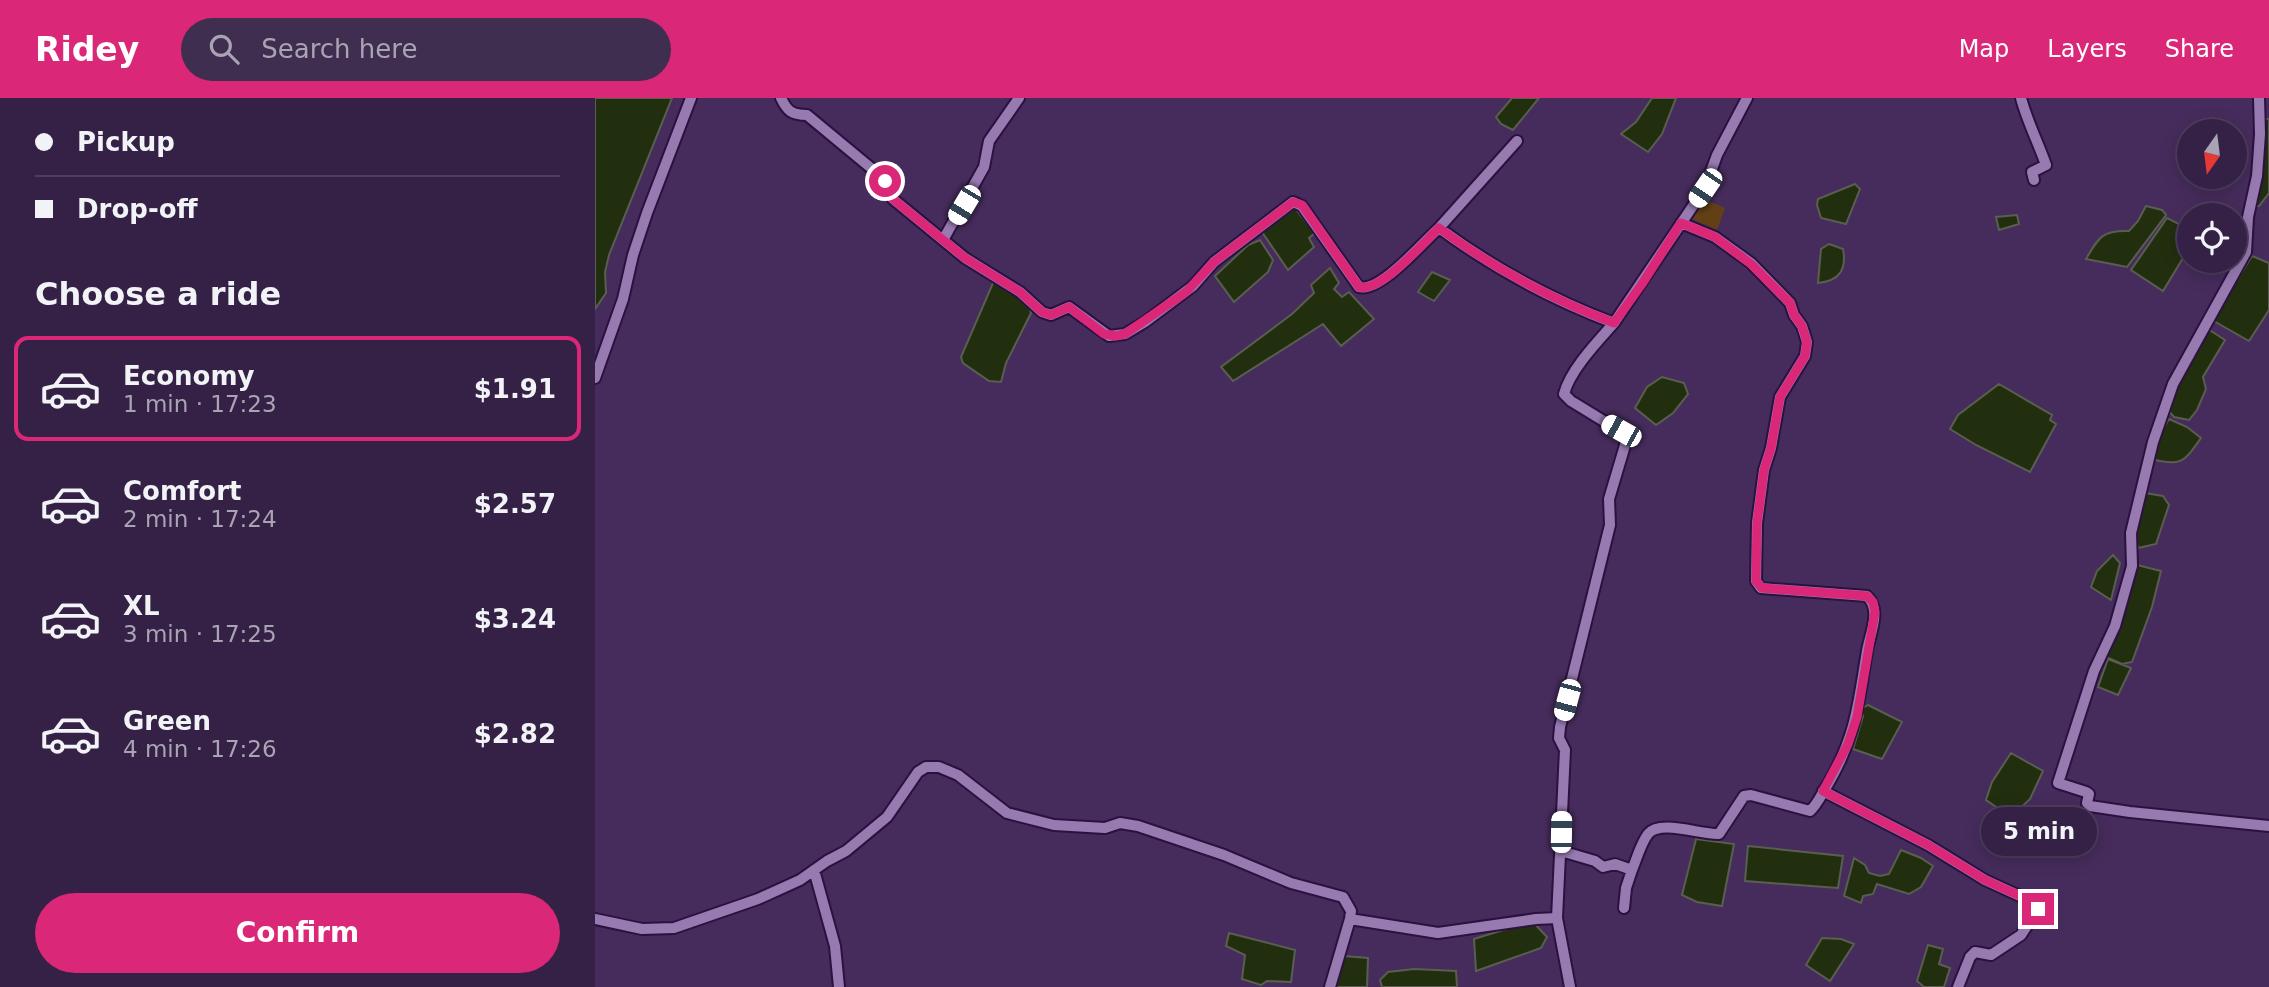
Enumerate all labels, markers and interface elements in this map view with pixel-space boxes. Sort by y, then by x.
search box [181,18,671,81]
text: Ridey [35,30,139,69]
icon: search [205,30,243,68]
text: Search here [261,34,417,64]
text: Map [1959,35,2009,63]
text: Layers [2047,35,2127,63]
text: Share [2165,35,2234,63]
north arrow [2177,119,2247,189]
map controls [2177,119,2247,273]
text: Pickup [77,127,175,157]
route start [869,165,901,197]
car [1685,165,1726,211]
car [945,182,984,228]
text: Drop-off [77,194,198,224]
button: locate [2177,203,2247,273]
text: Choose a ride [35,275,281,313]
icon: car [39,357,102,420]
text: Economy [123,361,254,391]
text: $1.91 [474,374,556,404]
text: 1 min · 17:23 [123,391,277,417]
car [1598,412,1645,450]
icon: car [39,472,102,535]
text: Comfort [123,476,241,506]
text: $2.57 [474,489,556,519]
text: 2 min · 17:24 [123,506,277,532]
icon: car [39,587,102,650]
text: XL [123,591,160,621]
text: $3.24 [474,604,556,634]
text: 3 min · 17:25 [123,621,277,647]
car [1552,677,1583,723]
icon: car [39,702,102,765]
text: Green [123,706,211,736]
text: $2.82 [474,719,556,749]
text: 4 min · 17:26 [123,736,277,762]
callout: 5 min [1980,808,2096,856]
car [1551,811,1572,853]
text: 5 min [2003,818,2075,844]
button: Confirm [35,893,560,973]
route end [2022,893,2054,925]

